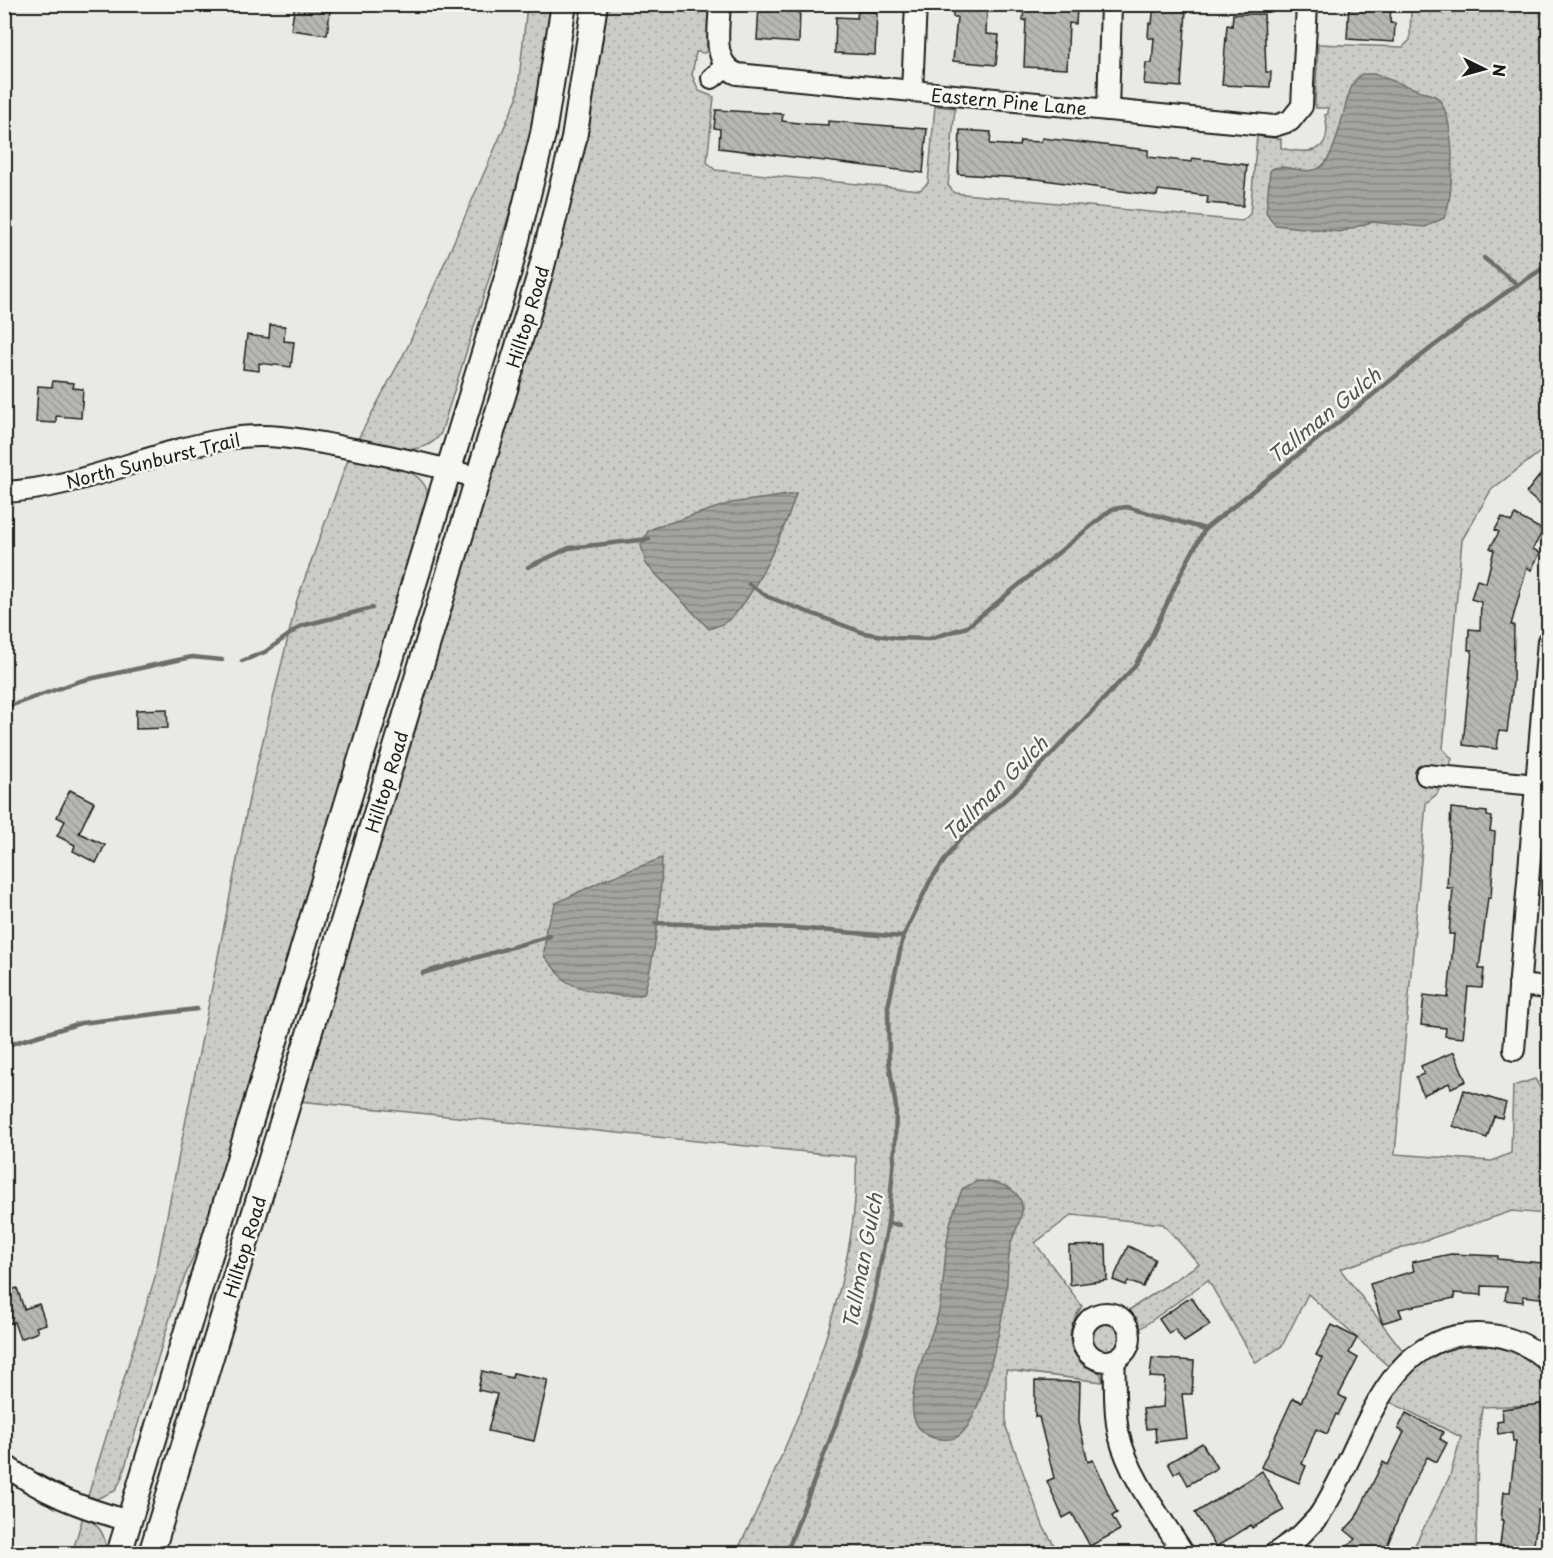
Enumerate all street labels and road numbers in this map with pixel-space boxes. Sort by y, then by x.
street label: Eastern Pine Lane [930,81,1088,121]
street label: Hilltop Road [499,263,555,371]
street label: North Sunburst Trail [63,425,243,495]
street label: Hilltop Road [358,728,414,836]
street label: Hilltop Road [216,1193,272,1301]

